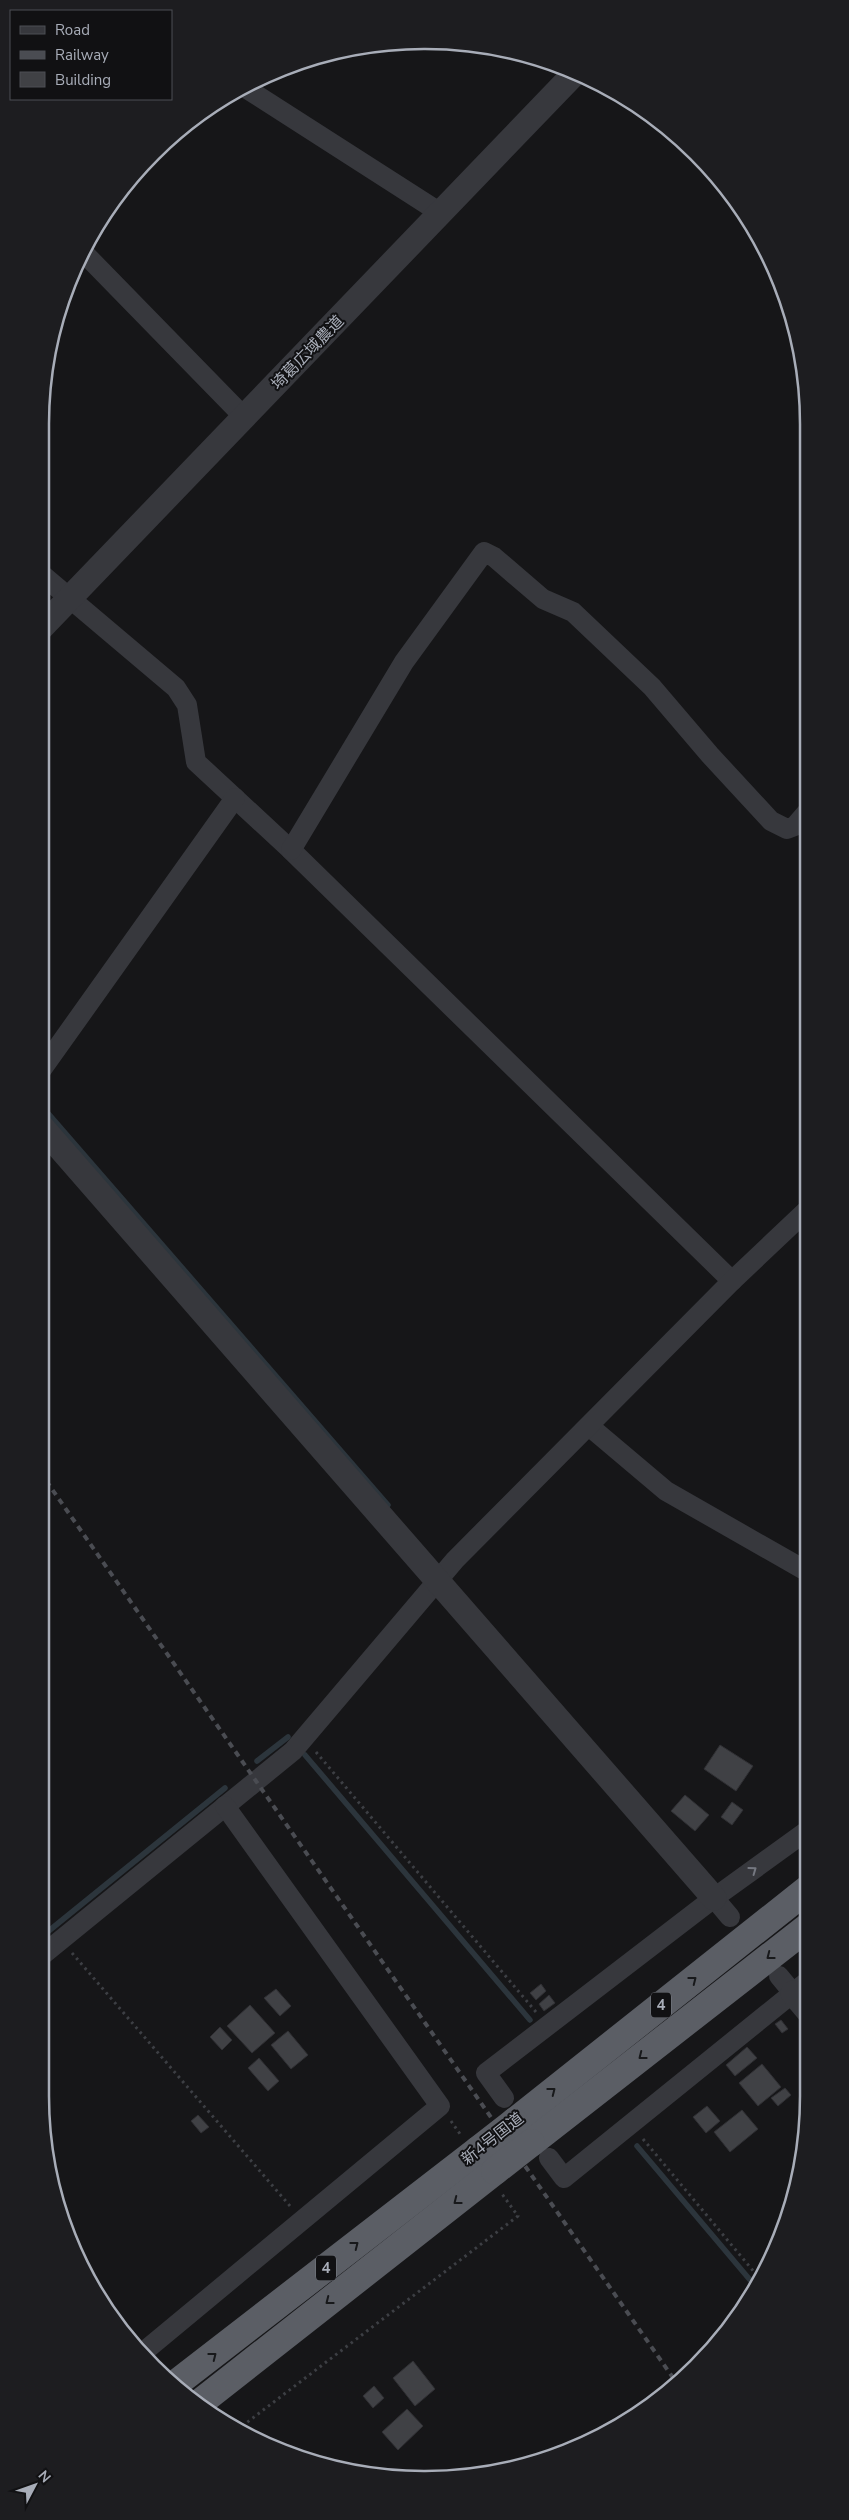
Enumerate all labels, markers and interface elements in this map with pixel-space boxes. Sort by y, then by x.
legend [10,10,172,100]
text: Road [55,20,90,40]
text: Railway [55,45,109,65]
text: Building [55,70,111,90]
street label: 埼葛広域農道 [266,311,349,395]
one-way arrow [748,1867,757,1876]
one-way arrow [767,1951,776,1959]
one-way arrow [687,1977,696,1985]
road number: 4 [651,1992,671,2018]
one-way arrow [639,2051,648,2059]
one-way arrow [546,2089,555,2097]
street label: 新4号国道 [457,2107,528,2170]
one-way arrow [454,2196,463,2204]
one-way arrow [349,2243,358,2251]
road number: 4 [316,2256,336,2280]
one-way arrow [326,2296,335,2304]
one-way arrow [207,2353,216,2361]
north arrow [10,2460,60,2510]
text: N [34,2467,55,2487]

